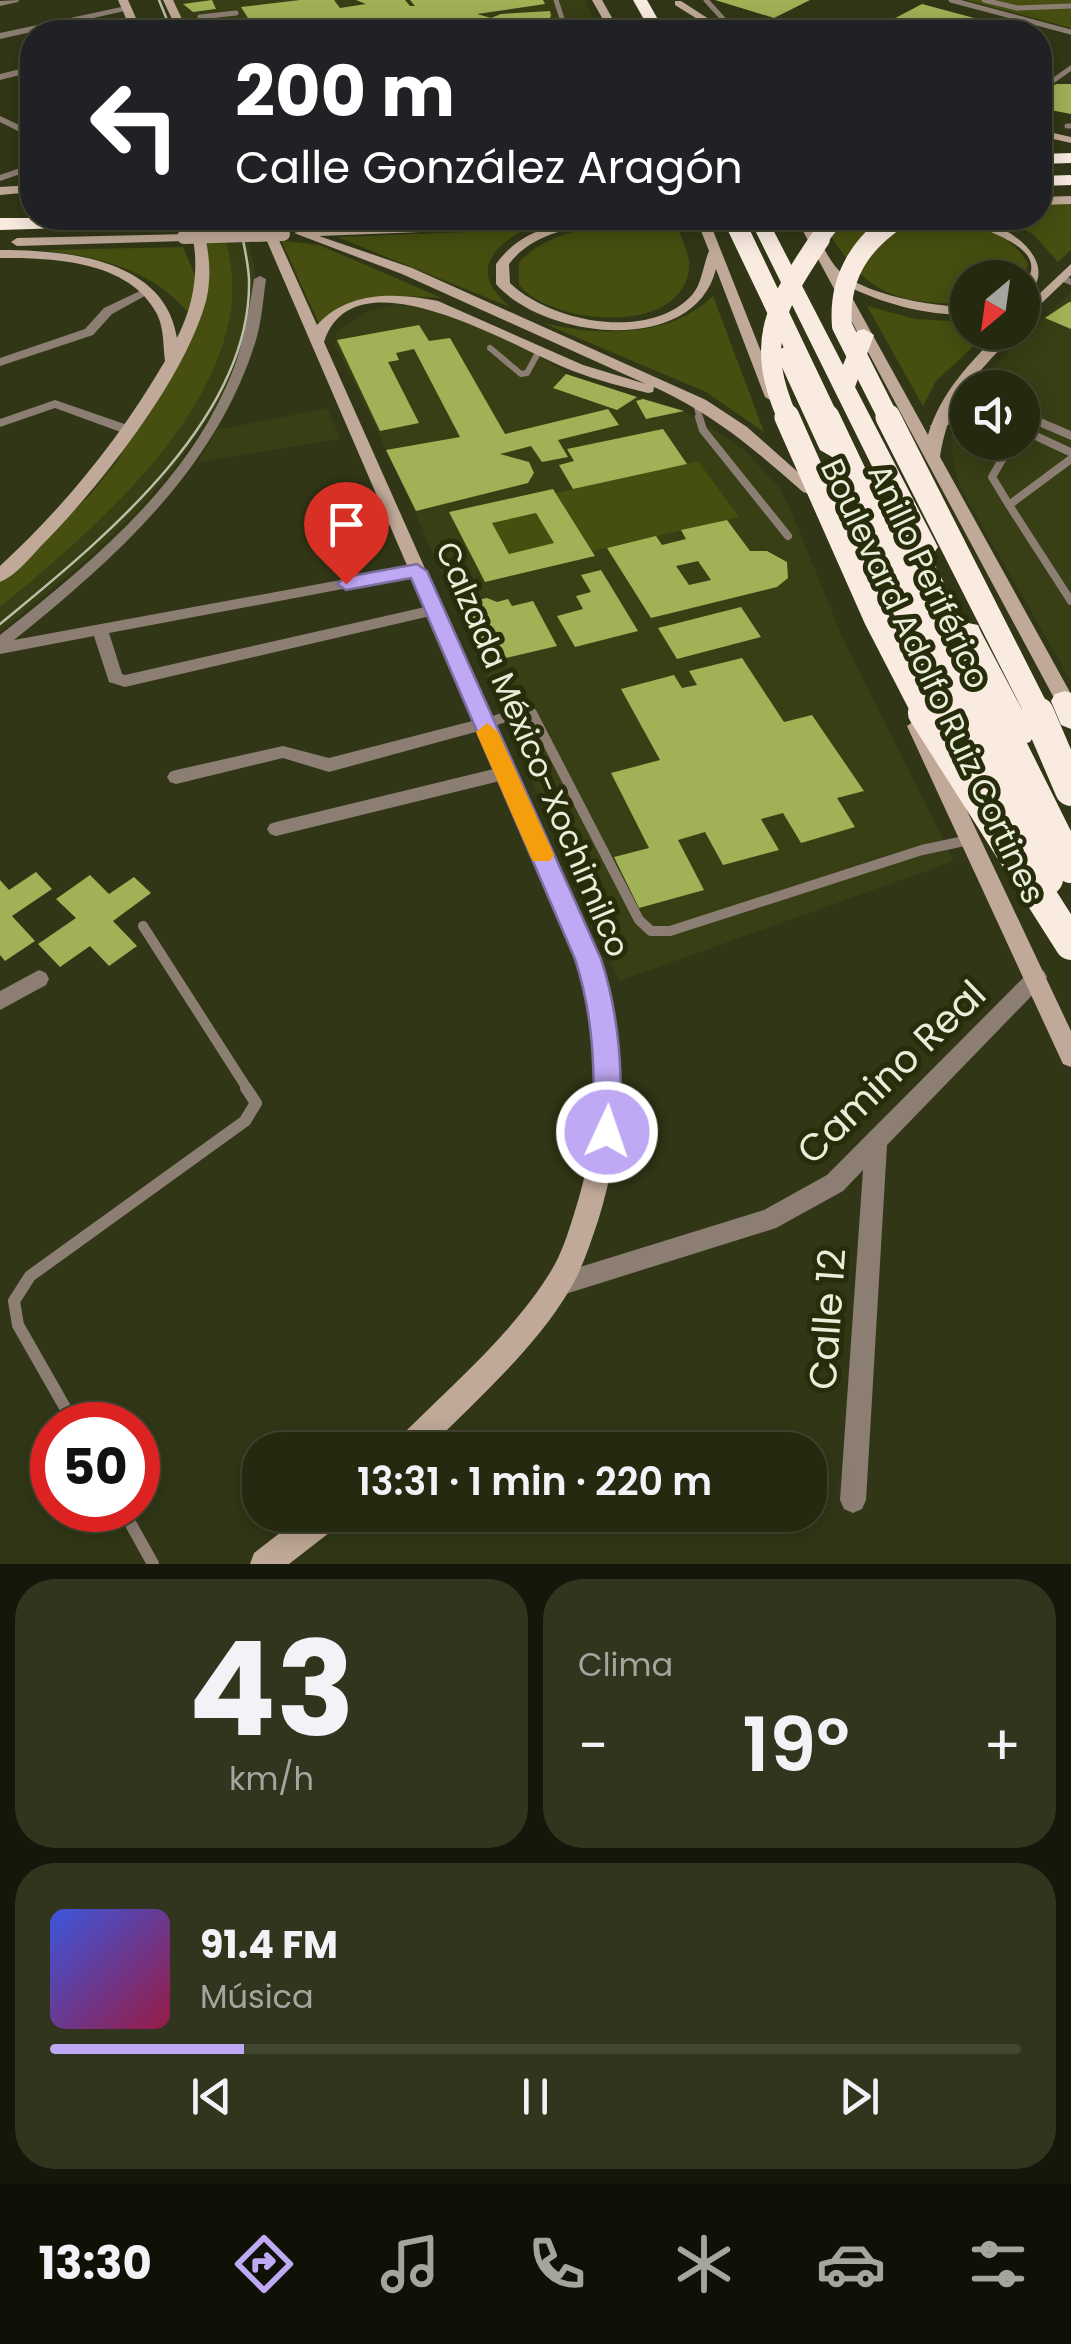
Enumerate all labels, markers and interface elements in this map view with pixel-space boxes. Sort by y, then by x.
text: 200 m [235,42,455,141]
icon: left [70,60,200,190]
text: Calle González Aragón [235,136,743,199]
north arrow [950,260,1040,350]
map controls [950,260,1040,460]
button: sound [950,370,1040,460]
street label: Boulevard Adolfo Ruiz Cortines [810,451,1056,911]
street label: Anillo Periférico [857,456,1001,696]
pin [304,482,389,585]
icon: arrive [319,497,374,552]
street label: Calzada México-Xochimilco [425,534,641,964]
street label: Camino Real [785,968,997,1176]
position arrow [555,1080,659,1184]
street label: Calle 12 [796,1247,858,1391]
speed limit sign: 50 [30,1402,160,1532]
text: 13:31 · 1 min · 220 m [357,1455,712,1508]
text: 43 [188,1598,355,1781]
text: Clima [578,1642,673,1687]
text: 19° [742,1692,850,1797]
text: − [578,1707,608,1784]
text: + [983,1707,1021,1784]
text: km/h [229,1756,314,1801]
text: 91.4 FM [200,1918,338,1971]
text: Música [200,1974,314,2019]
icon: previous [184,2069,239,2124]
icon: pause [508,2069,563,2124]
icon: next [832,2069,887,2124]
icon: directions [229,2229,299,2299]
icon: music [375,2229,445,2299]
icon: phone [522,2229,592,2299]
icon: climate [669,2229,739,2299]
icon: car [816,2229,886,2299]
icon: filters [963,2229,1033,2299]
text: 13:30 [38,2232,152,2295]

